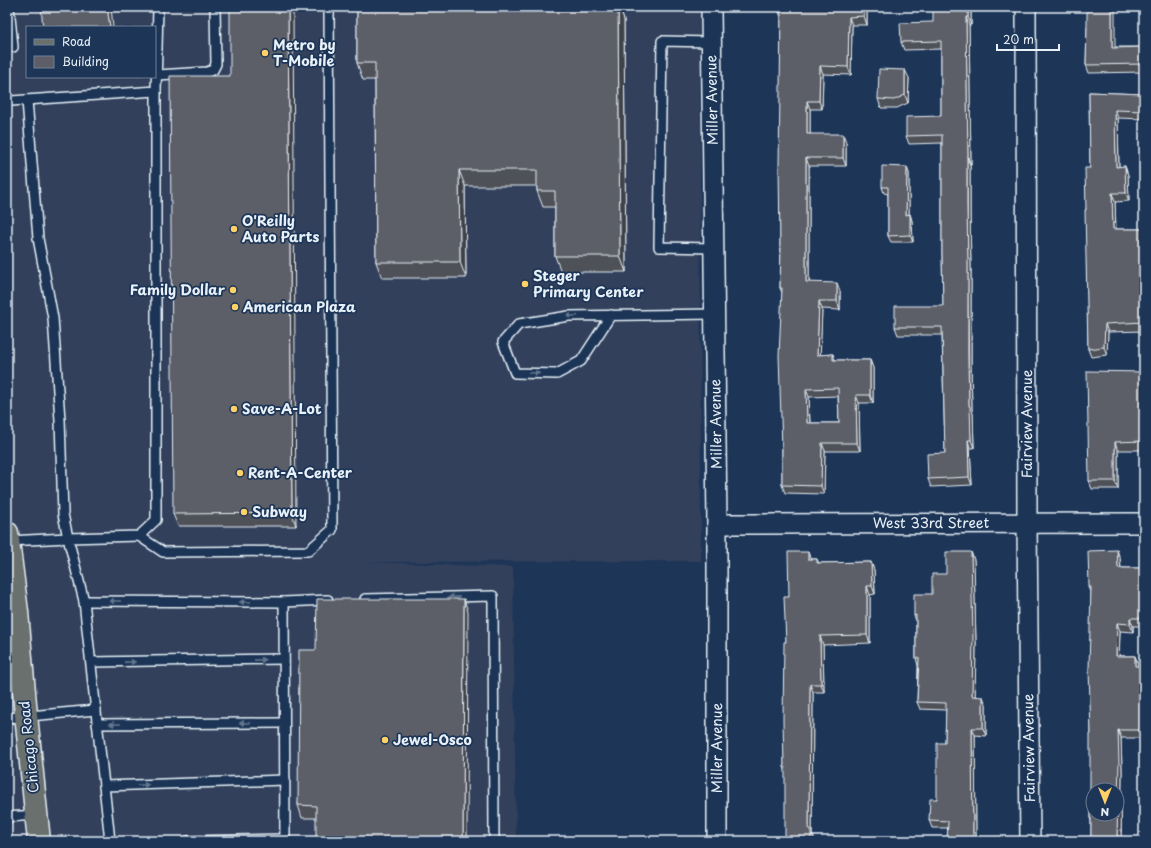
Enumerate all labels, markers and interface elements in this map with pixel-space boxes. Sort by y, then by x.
legend [26,26,156,78]
scale bar [997,26,1059,52]
text: 20 m [1003,30,1034,48]
text: Road [62,32,91,50]
place label: Metro by T-Mobile [273,34,336,71]
marker: Metro by T-Mobile [260,48,270,58]
text: Building [62,52,109,70]
street label: Miller Avenue [700,54,723,145]
place label: O'Reilly Auto Parts [242,210,320,247]
marker: O'Reilly Auto Parts [229,224,239,234]
place label: Steger Primary Center [533,265,644,302]
place label: Family Dollar [130,279,226,300]
marker: Steger Primary Center [520,279,530,289]
marker: Family Dollar [228,285,238,295]
place label: American Plaza [242,296,356,317]
marker: American Plaza [230,302,240,312]
one-way arrow [566,313,578,320]
street label: Fairview Avenue [1016,369,1037,478]
one-way arrow [528,370,540,377]
street label: Miller Avenue [704,378,727,469]
place label: Save-A-Lot [242,398,322,419]
marker: Save-A-Lot [229,404,239,414]
place label: Rent-A-Center [248,462,353,483]
marker: Rent-A-Center [235,468,245,478]
place label: Subway [252,501,307,522]
marker: Subway [239,507,249,517]
street label: West 33rd Street [873,512,990,533]
one-way arrow [447,594,460,600]
one-way arrow [108,598,121,604]
one-way arrow [238,599,251,605]
one-way arrow [254,657,267,663]
one-way arrow [124,658,136,665]
street label: Fairview Avenue [1017,693,1040,803]
street label: Chicago Road [13,700,44,794]
street label: Miller Avenue [706,702,727,793]
one-way arrow [238,720,251,726]
one-way arrow [108,721,121,727]
place label: Jewel-Osco [393,729,472,750]
marker: Jewel-Osco [380,735,390,745]
one-way arrow [137,782,150,788]
north arrow [1085,782,1125,822]
text: N [1100,804,1109,821]

